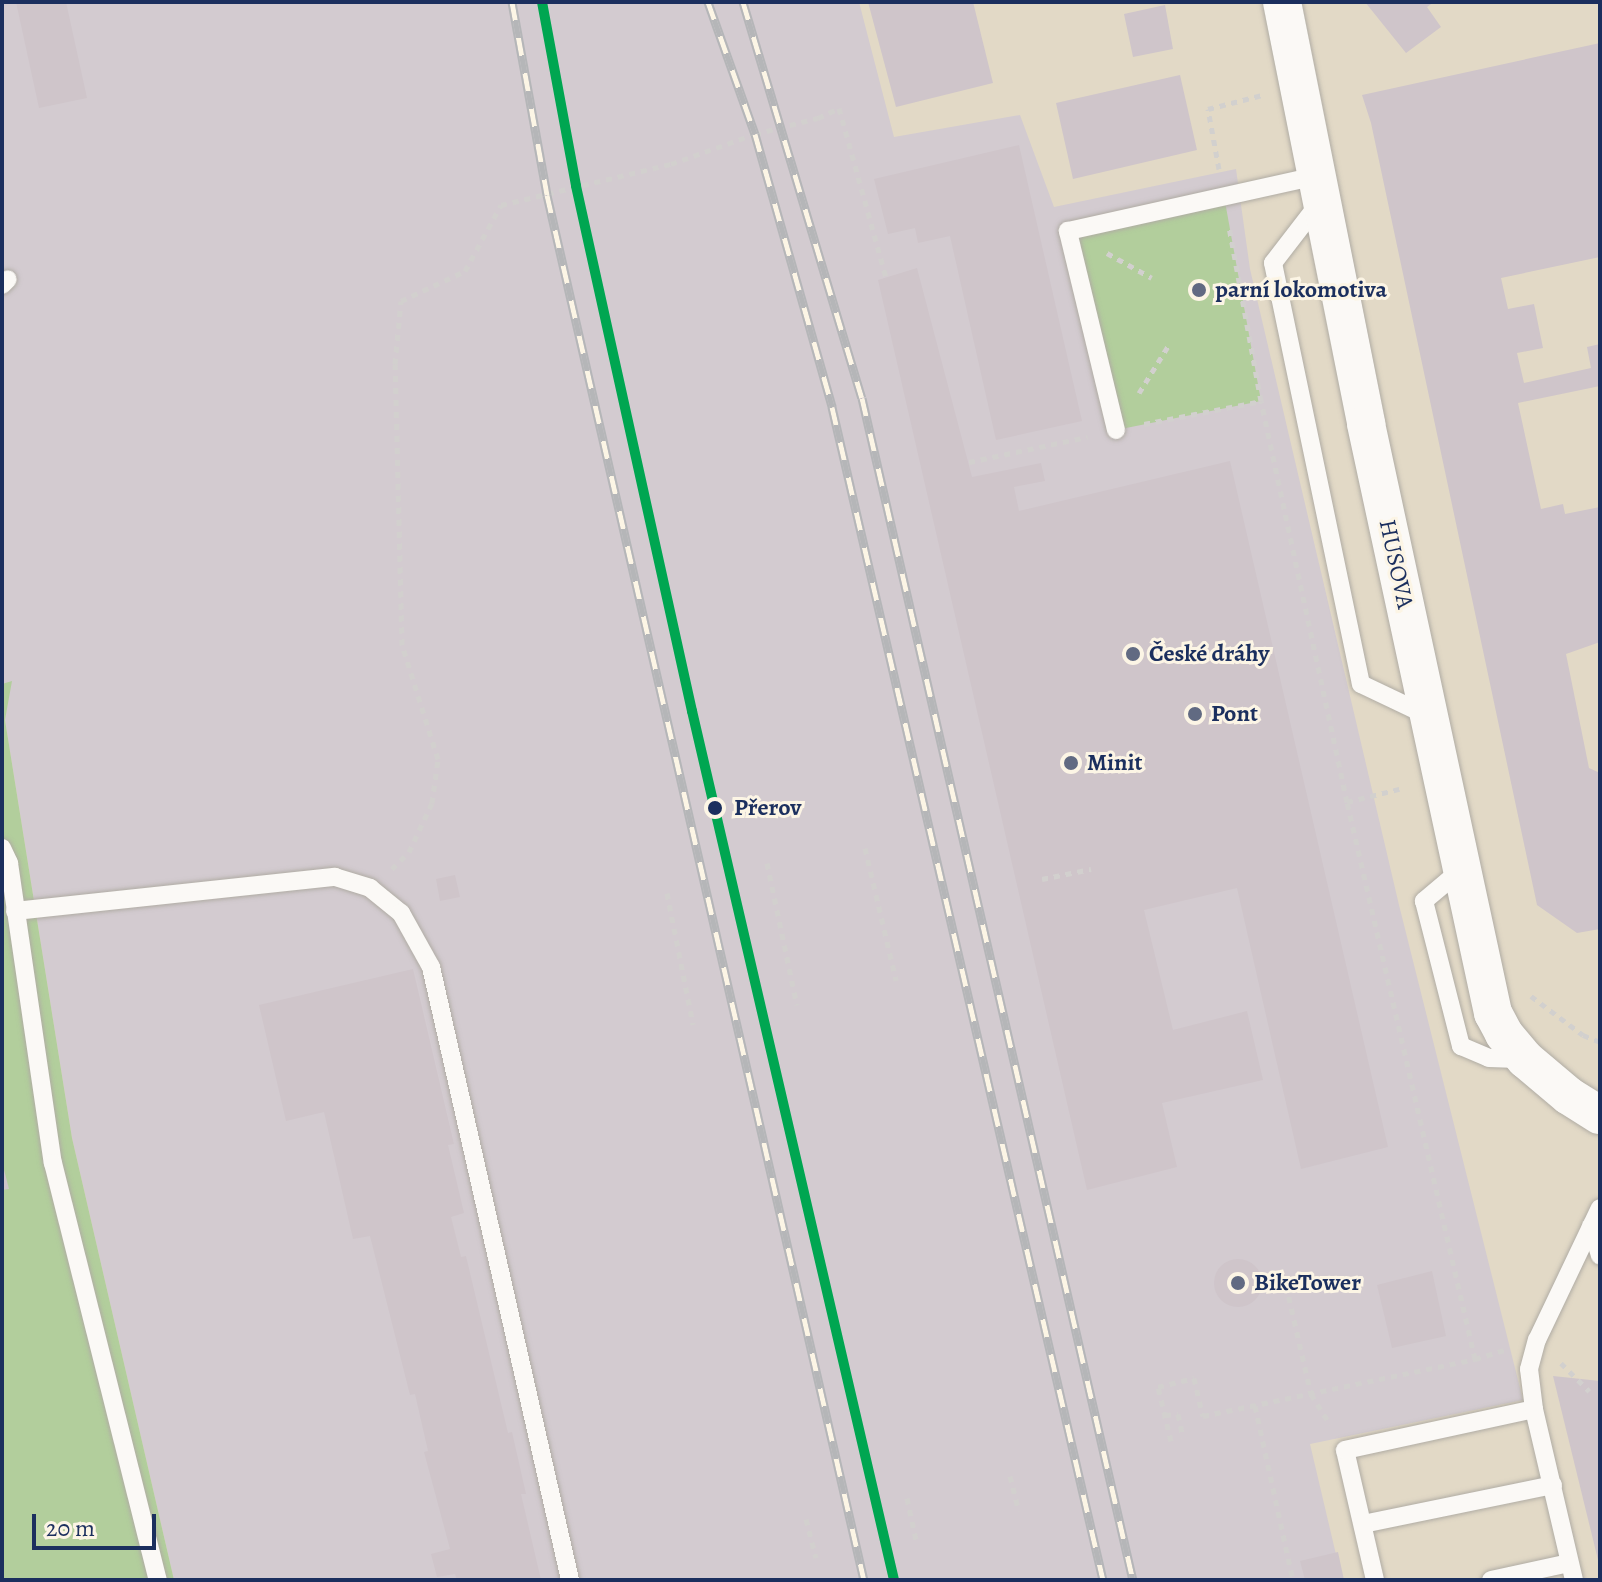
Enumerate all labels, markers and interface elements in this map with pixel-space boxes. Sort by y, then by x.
place label: parní lokomotiva [1215,276,1387,304]
marker: parní lokomotiva [1190,281,1208,299]
street label: HUSOVA [1372,517,1420,611]
place label: České dráhy [1149,640,1269,668]
marker: České dráhy [1124,645,1142,663]
place label: Pont [1211,700,1258,728]
marker: Pont [1186,705,1204,723]
place label: Minit [1087,749,1143,777]
marker: Minit [1062,754,1080,772]
place label: Přerov [734,794,801,822]
marker: Přerov [703,796,727,820]
place label: BikeTower [1254,1269,1361,1297]
marker: BikeTower [1229,1274,1247,1292]
scale bar [36,1498,160,1548]
text: 20 m [46,1512,95,1544]

